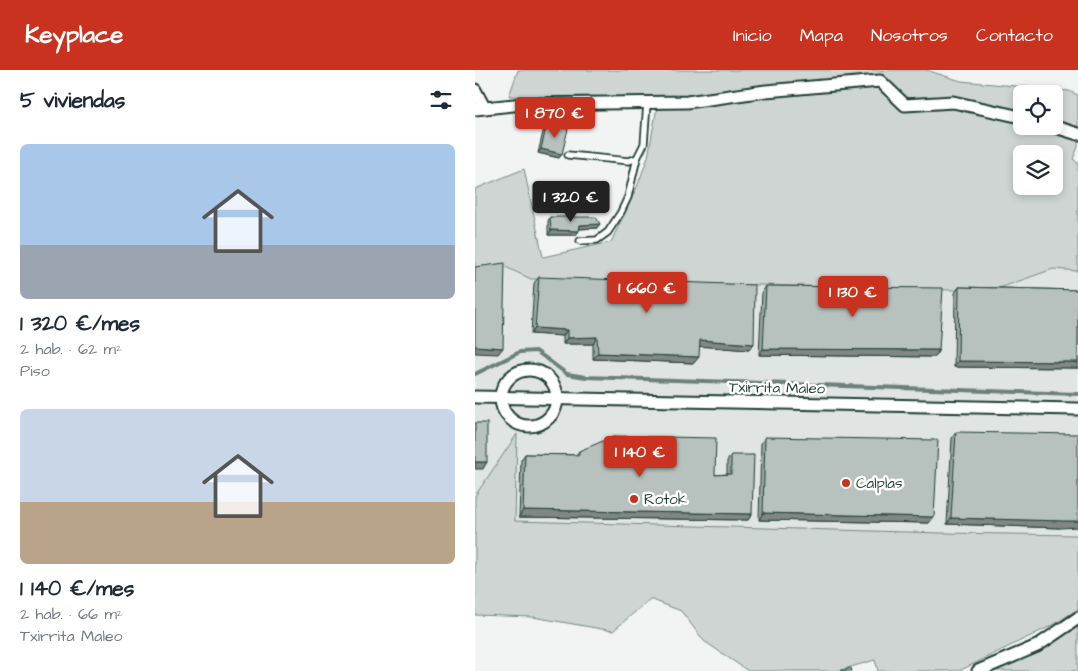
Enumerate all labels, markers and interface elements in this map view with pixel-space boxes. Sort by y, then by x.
text: Keyplace [25,18,123,52]
text: Inicio [733,23,772,48]
text: Mapa [800,23,843,48]
text: Nosotros [871,23,948,48]
text: Contacto [976,23,1053,48]
map controls [1013,85,1063,195]
button: locate [1013,85,1063,135]
text: 5 viviendas [20,86,125,115]
icon: filters [427,86,455,114]
pin: 1 870 € [509,97,601,139]
text: 1 870 € [526,102,584,124]
button: layers [1013,145,1063,195]
icon: home [193,176,283,266]
pin: 1 320 € [525,180,617,223]
text: 1 320 € [544,186,598,208]
pin: 1 660 € [601,272,693,314]
pin: 1 130 € [807,276,899,318]
text: 1 660 € [618,277,676,299]
text: 1 130 € [829,281,877,303]
text: 1 320 €/mes [20,309,140,338]
text: 2 hab. · 62 m² [20,338,122,360]
text: Piso [20,360,50,382]
street label: Txirrita Maleo [729,377,826,399]
pin: 1 140 € [594,436,686,478]
icon: home [193,441,283,531]
text: 1 140 € [615,441,665,463]
place label: Calplas [856,473,903,494]
marker: Calplas [840,477,852,489]
place label: Rotok [644,489,687,510]
marker: Rotok [628,493,640,505]
text: 1 140 €/mes [20,574,134,603]
text: 2 hab. · 66 m² [20,603,123,625]
text: Txirrita Maleo [20,625,123,647]

